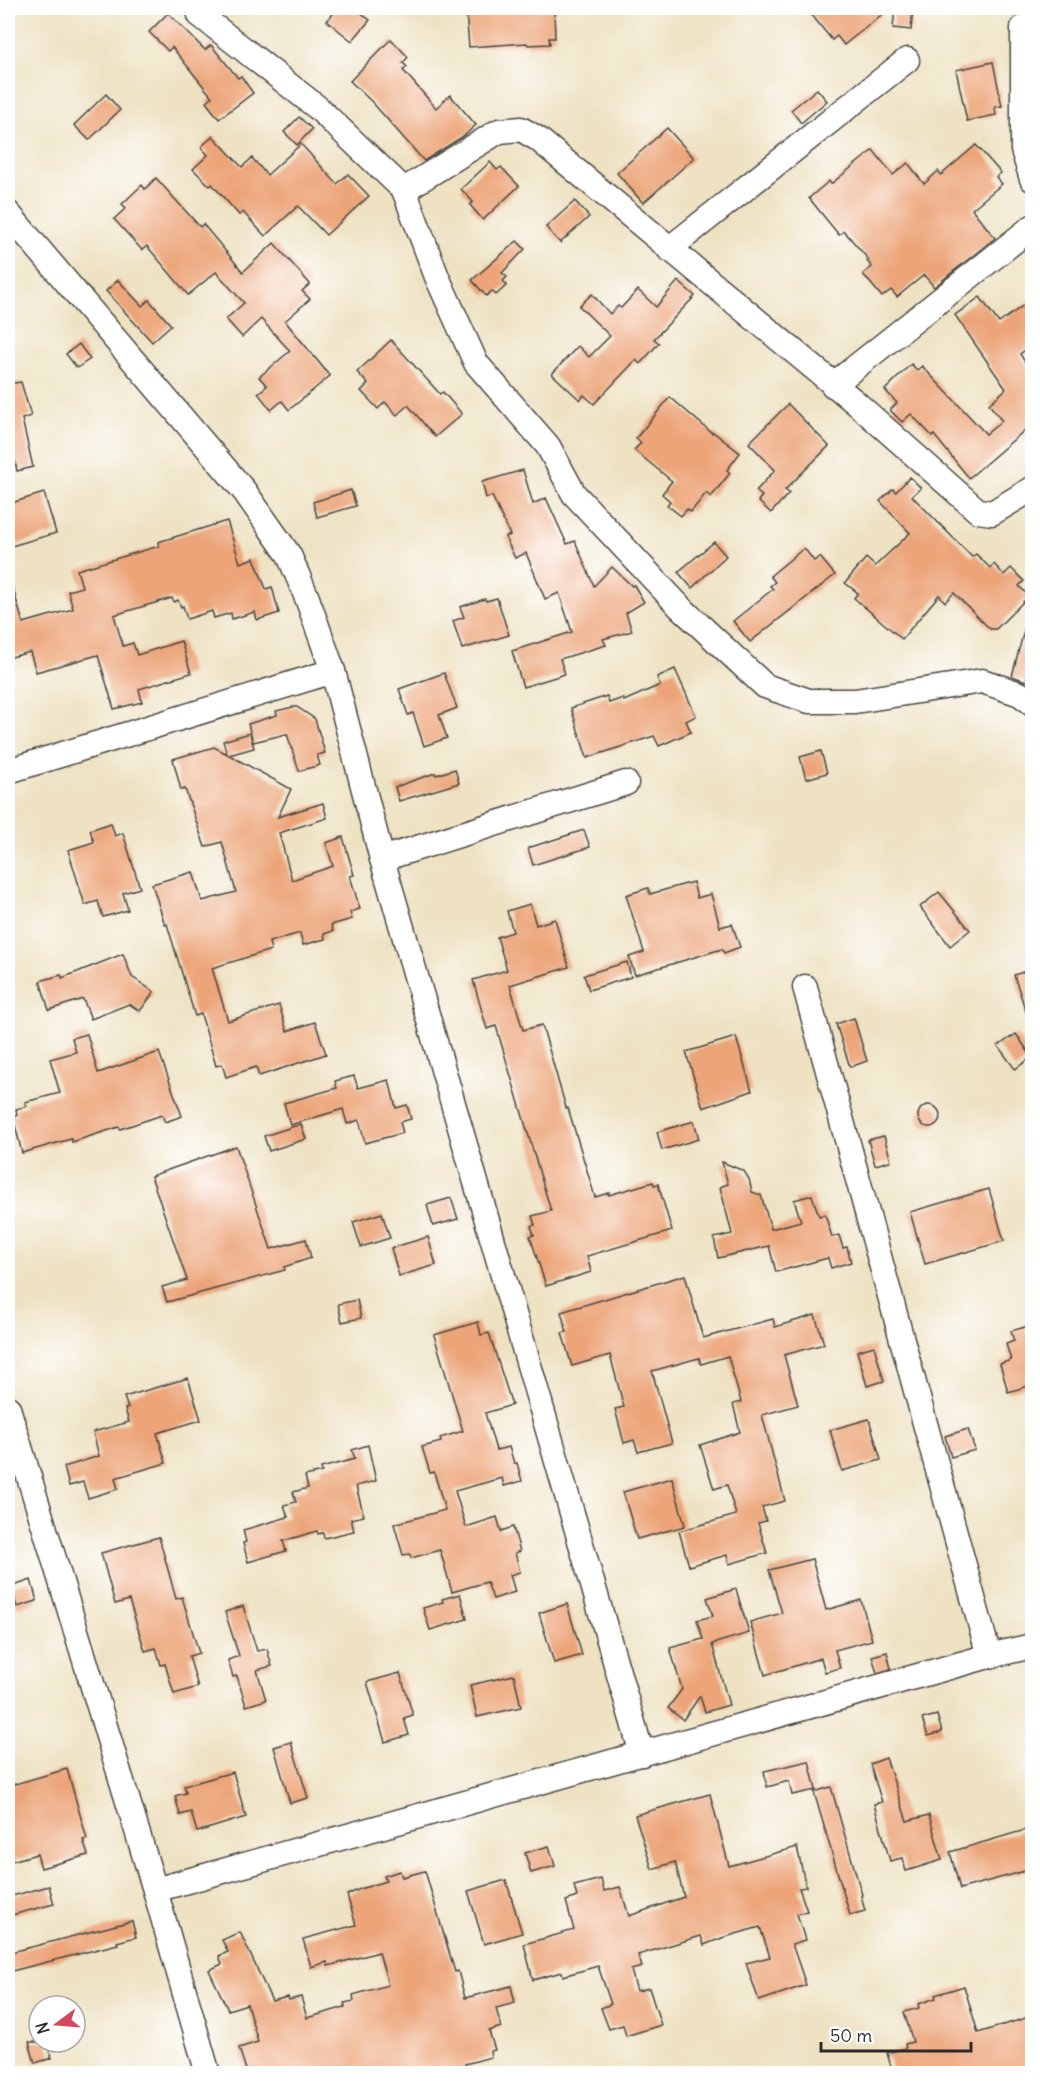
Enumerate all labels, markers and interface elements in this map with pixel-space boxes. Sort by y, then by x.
north arrow [27,1994,87,2054]
scale bar [821,2015,971,2053]
text: N [31,2020,54,2036]
text: 50 m [830,2024,872,2047]

